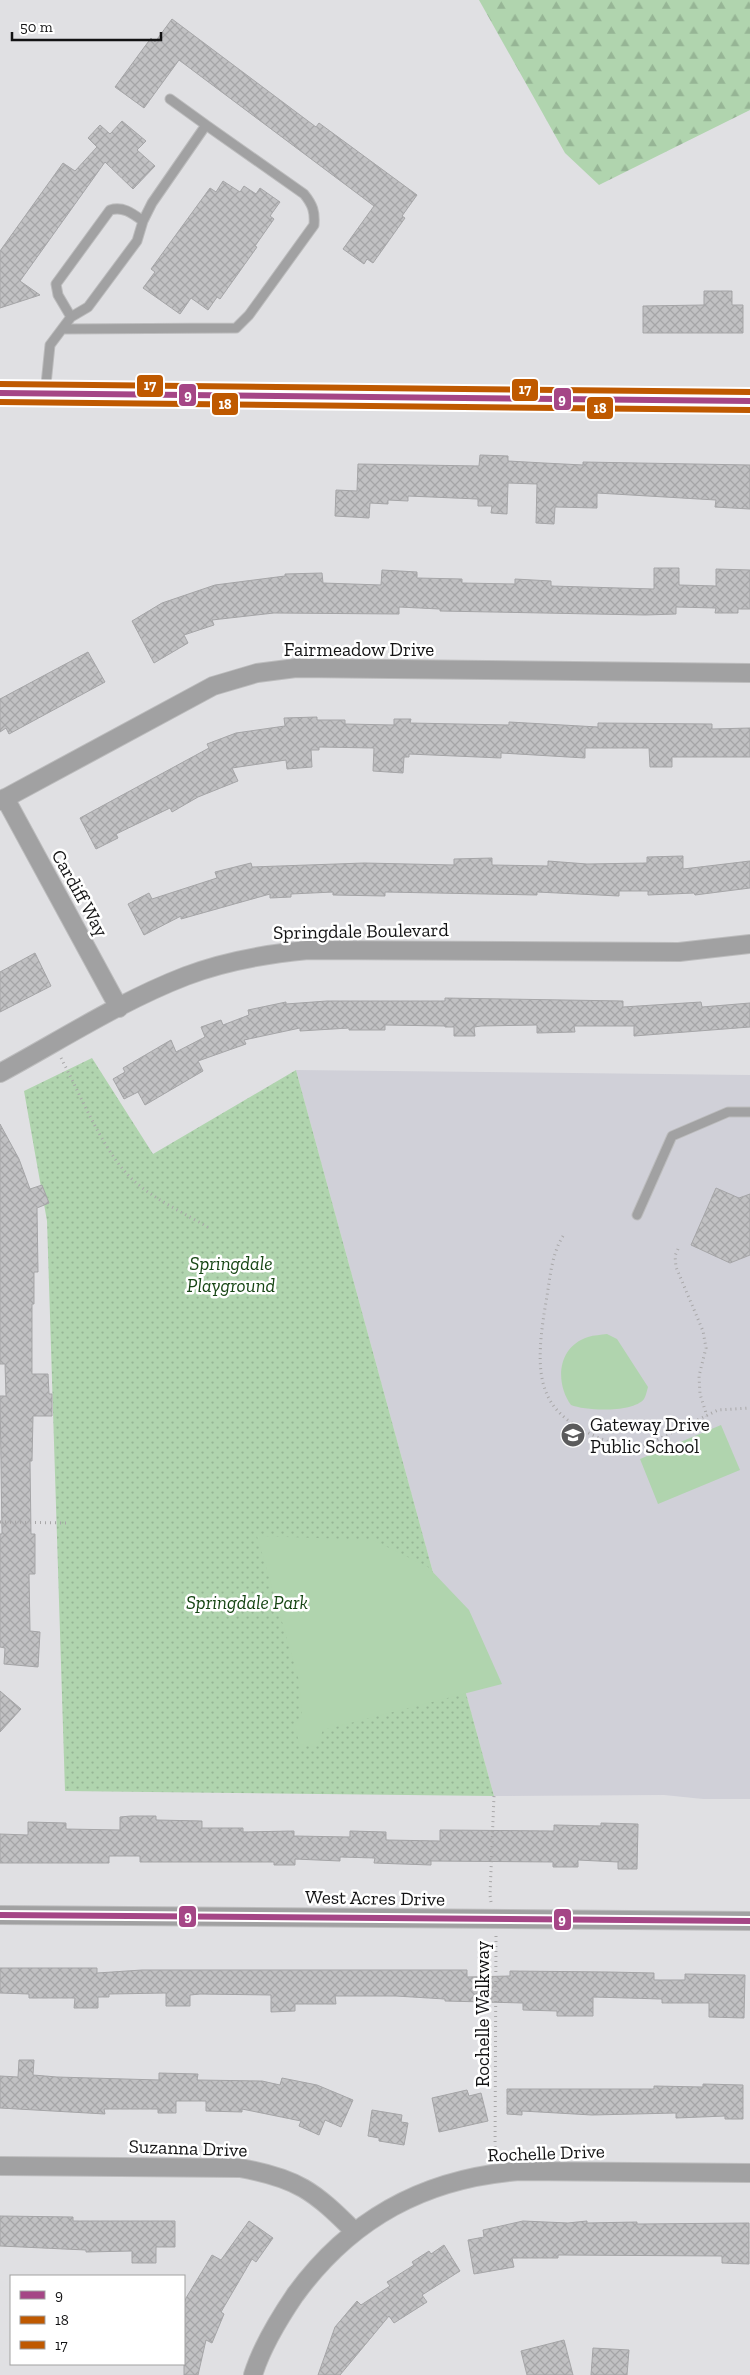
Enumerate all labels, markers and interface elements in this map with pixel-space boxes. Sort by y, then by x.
scale bar [12,10,161,42]
text: 50 m [20,18,53,36]
line badge: 17 [136,374,164,398]
text: 17 [144,377,156,394]
line badge: 17 [511,378,539,402]
text: 17 [519,381,531,398]
line badge: 9 [178,383,197,407]
text: 9 [184,387,192,404]
line badge: 9 [553,387,572,411]
text: 9 [558,391,566,408]
line badge: 18 [211,392,239,416]
text: 18 [218,396,232,413]
line badge: 18 [586,396,614,420]
text: 18 [593,400,607,417]
street label: Fairmeadow Drive [284,638,434,661]
street label: Cardiff Way [47,845,113,941]
street label: Springdale Boulevard [273,918,450,944]
park label: Springdale Playground [187,1252,276,1297]
place label: Gateway Drive Public School [590,1413,710,1458]
school or university icon: Gateway Drive Public School [560,1422,586,1448]
park label: Springdale Park [186,1591,308,1614]
street label: West Acres Drive [305,1885,445,1911]
line badge: 9 [178,1905,197,1928]
text: 9 [184,1908,192,1925]
line badge: 9 [553,1908,572,1931]
text: 9 [558,1911,566,1928]
street label: Rochelle Walkway [471,1941,494,2087]
street label: Suzanna Drive [128,2134,248,2162]
street label: Rochelle Drive [487,2139,605,2167]
legend [10,2275,185,2365]
text: 9 [55,2286,63,2304]
text: 18 [55,2311,69,2329]
text: 17 [55,2336,68,2354]

